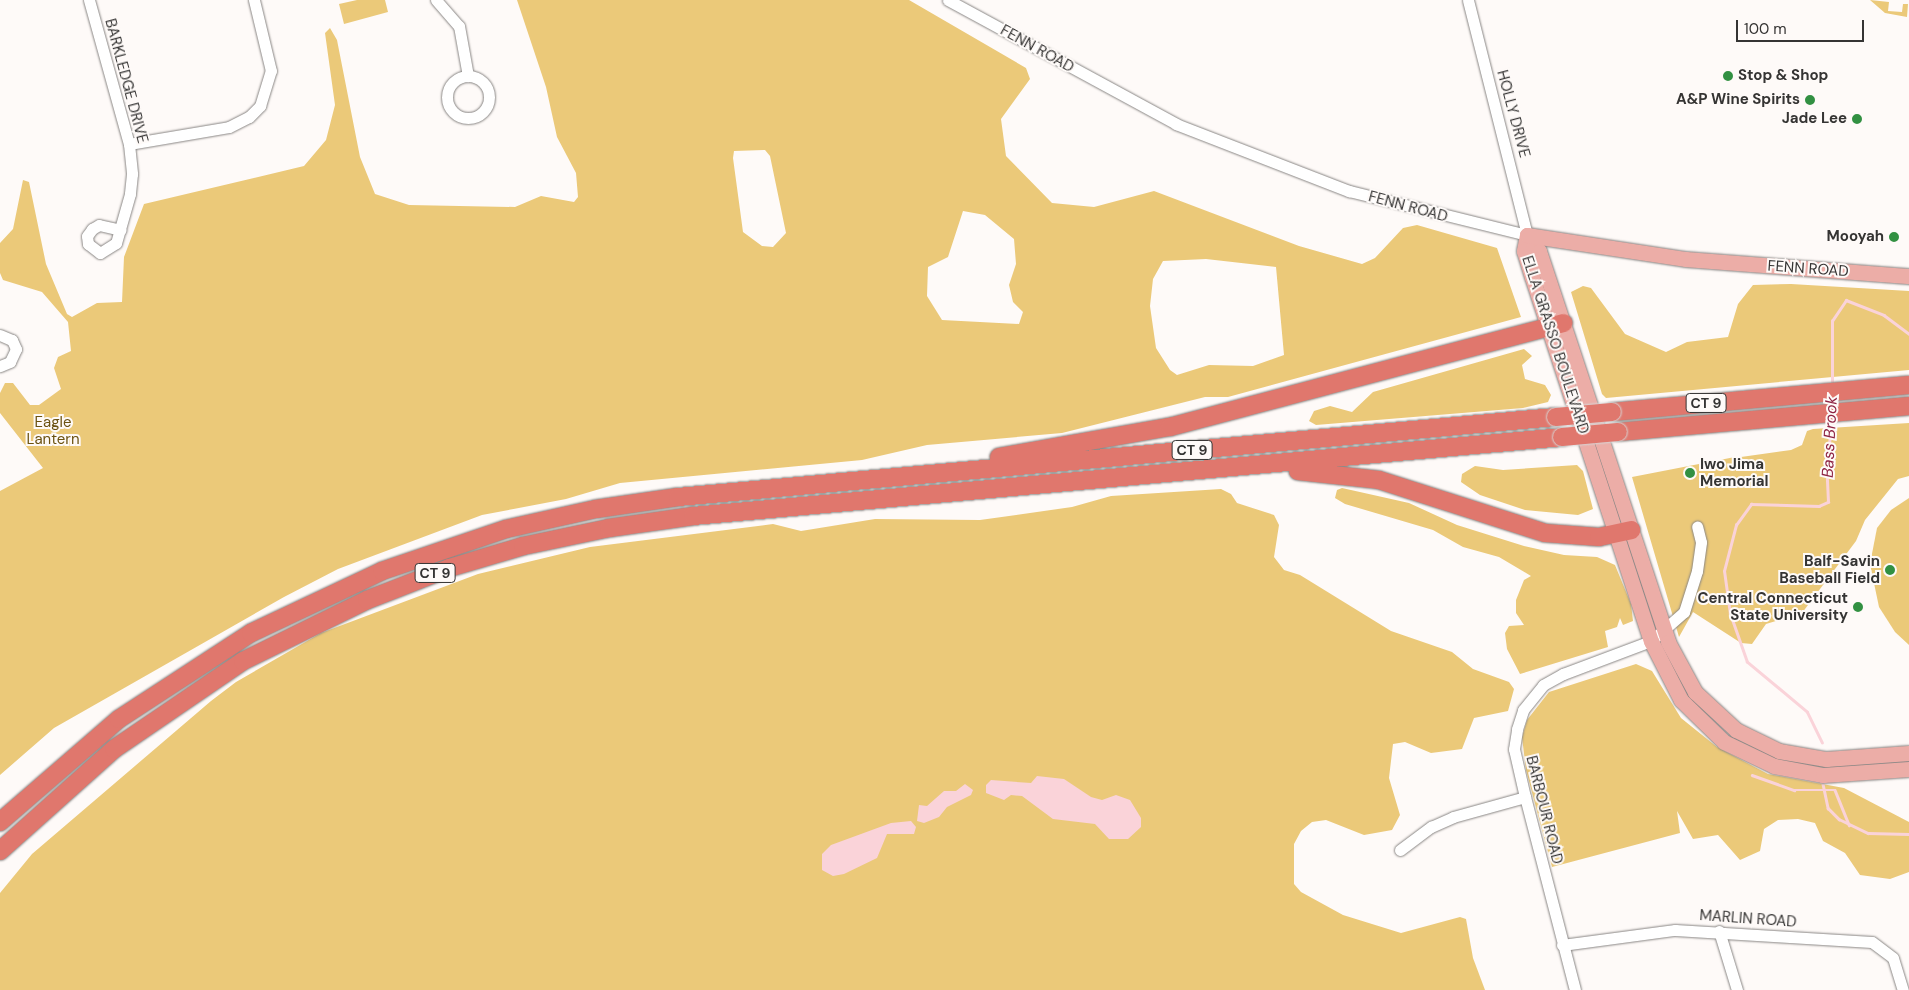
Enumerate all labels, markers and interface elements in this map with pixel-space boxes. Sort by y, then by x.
scale bar [1739,10,1866,42]
street label: BARKLEDGE DRIVE [101,17,151,145]
text: 100 m [1744,19,1787,39]
street label: FENN ROAD [997,21,1077,77]
place label: Stop & Shop [1738,67,1828,85]
street label: HOLLY DRIVE [1493,68,1533,160]
marker: Stop & Shop [1722,70,1734,82]
place label: A&P Wine Spirits [1676,91,1800,109]
marker: A&P Wine Spirits [1804,94,1816,106]
place label: Jade Lee [1782,110,1847,128]
marker: Jade Lee [1851,113,1863,125]
street label: FENN ROAD [1366,188,1450,226]
place label: Mooyah [1827,228,1884,246]
marker: Mooyah [1888,231,1900,243]
street label: ELLA GRASSO BOULEVARD [1518,254,1592,436]
street label: FENN ROAD [1767,257,1849,281]
road number: CT 9 [1685,392,1727,414]
water label: Bass Brook [1818,396,1842,478]
park label: Eagle Lantern [26,413,80,448]
road number: CT 9 [1171,438,1213,462]
place label: Iwo Jima Memorial [1700,455,1769,490]
marker: Iwo Jima Memorial [1684,467,1696,479]
place label: Balf-Savin Baseball Field [1779,552,1880,587]
road number: CT 9 [414,562,456,584]
marker: Balf-Savin Baseball Field [1884,564,1896,576]
place label: Central Connecticut State University [1697,589,1848,624]
marker: Central Connecticut State University [1852,601,1864,613]
street label: BARBOUR ROAD [1522,754,1566,866]
street label: MARLIN ROAD [1699,907,1797,931]

